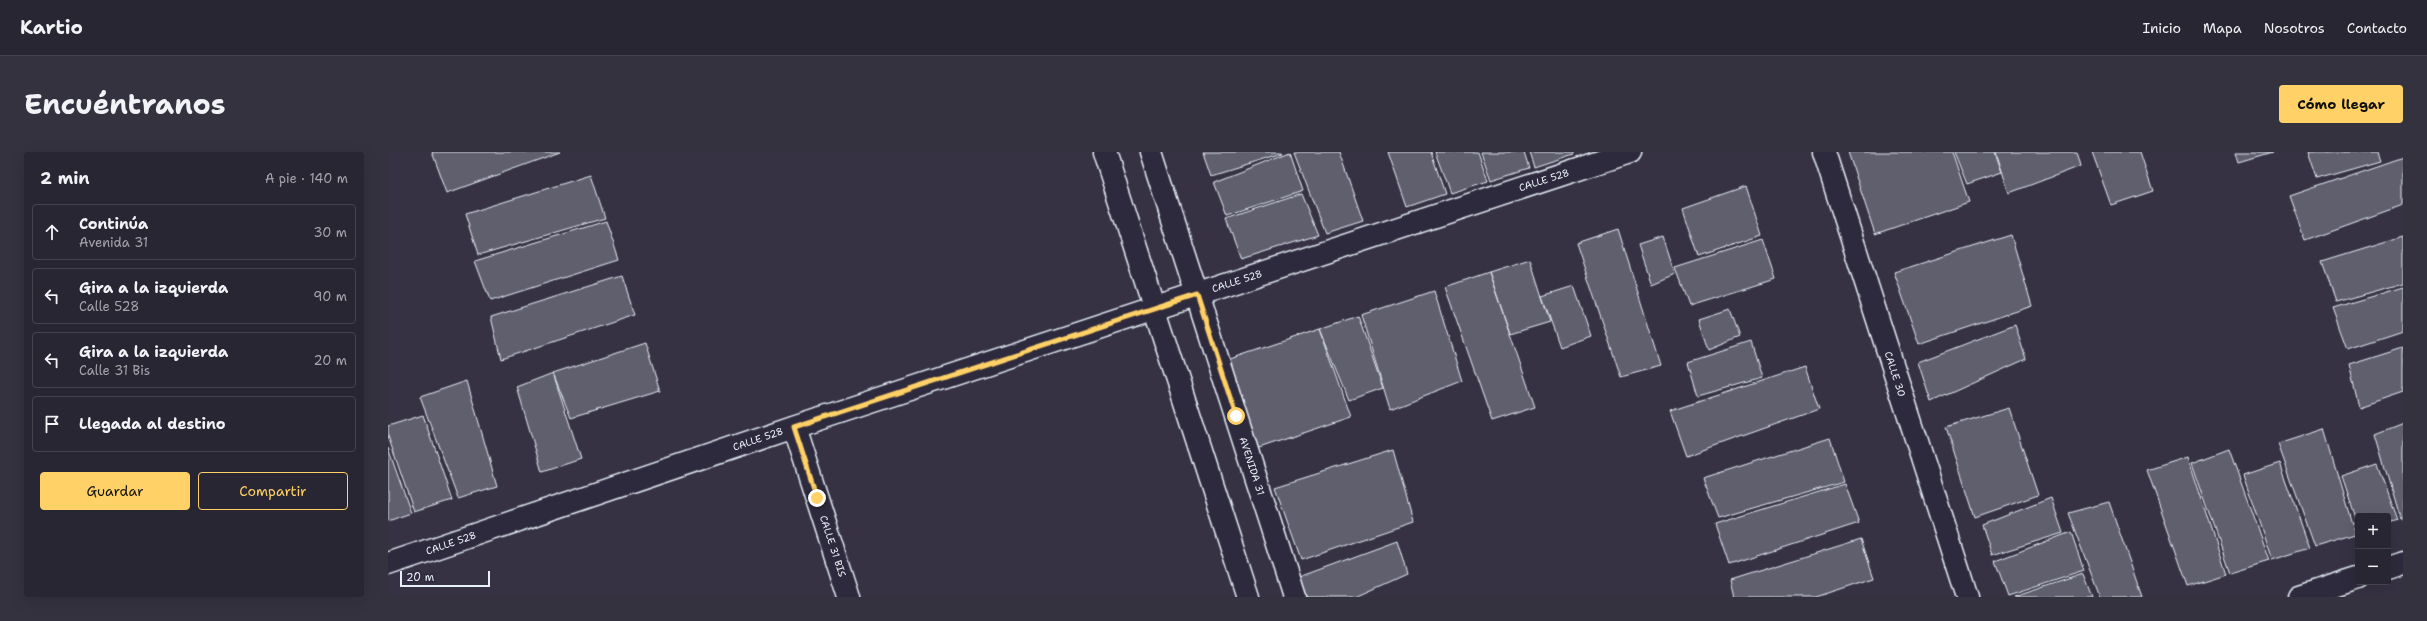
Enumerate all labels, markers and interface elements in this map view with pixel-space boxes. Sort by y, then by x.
text: Kartio [20,15,83,40]
text: Inicio [2143,19,2181,37]
text: Mapa [2203,19,2242,37]
text: Nosotros [2264,19,2325,37]
text: Contacto [2347,19,2407,37]
text: Encuéntranos [24,85,226,123]
button: Cómo llegar [2279,85,2403,123]
street label: CALLE 528 [1517,166,1571,194]
text: 2 min [40,167,90,189]
text: A pie · 140 m [265,170,348,187]
text: Continúa [79,214,148,234]
icon: ahead [41,221,63,243]
text: 30 m [313,224,347,241]
text: Avenida 31 [79,234,148,251]
street label: CALLE 528 [1210,267,1264,295]
text: Gira a la izquierda [79,278,228,298]
icon: left [41,285,63,307]
text: 90 m [313,288,347,305]
text: Calle 528 [79,298,139,315]
text: Gira a la izquierda [79,342,228,362]
icon: left [41,349,63,371]
street label: CALLE 30 [1882,350,1908,398]
text: 20 m [314,352,347,369]
text: Calle 31 Bis [79,362,150,379]
route start [1227,407,1245,425]
icon: arrive [41,413,63,435]
text: Llegada al destino [79,414,226,434]
street label: CALLE 528 [731,424,785,454]
street label: AVENIDA 31 [1236,435,1268,497]
button: Guardar [40,472,190,510]
button: Compartir [198,472,348,510]
route end [808,489,826,507]
map controls [2355,513,2391,585]
button: + [2355,513,2391,549]
street label: CALLE 31 BIS [817,514,849,579]
street label: CALLE 528 [424,528,478,558]
button: − [2355,549,2391,585]
scale bar [400,569,490,588]
text: 20 m [406,570,434,585]

